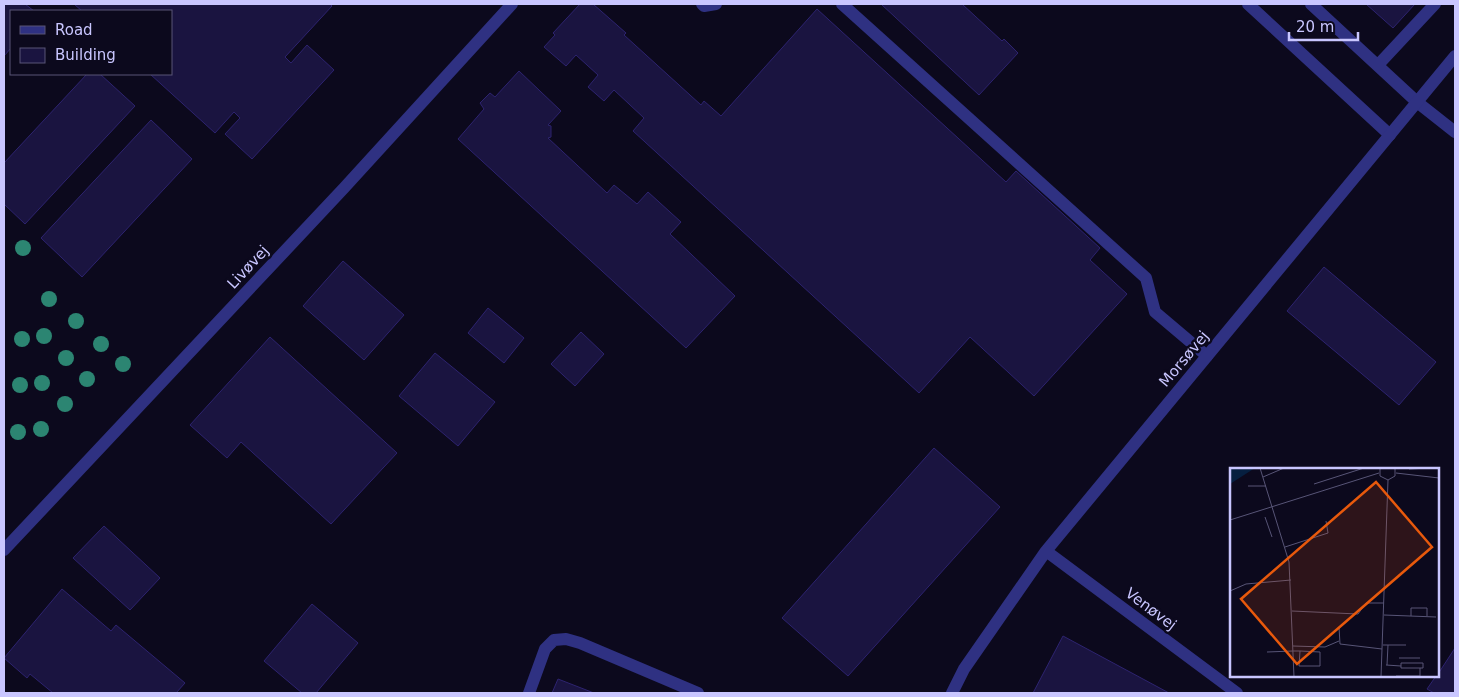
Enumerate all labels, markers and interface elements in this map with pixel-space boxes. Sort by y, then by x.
legend [10,10,172,75]
scale bar [1289,10,1358,42]
text: 20 m [1296,18,1334,36]
text: Road [55,21,93,39]
text: Building [55,46,116,64]
street label: Livøvej [223,242,273,292]
street label: Morsøvej [1155,327,1213,391]
inset map [1230,468,1439,677]
street label: Venøvej [1122,584,1180,634]

